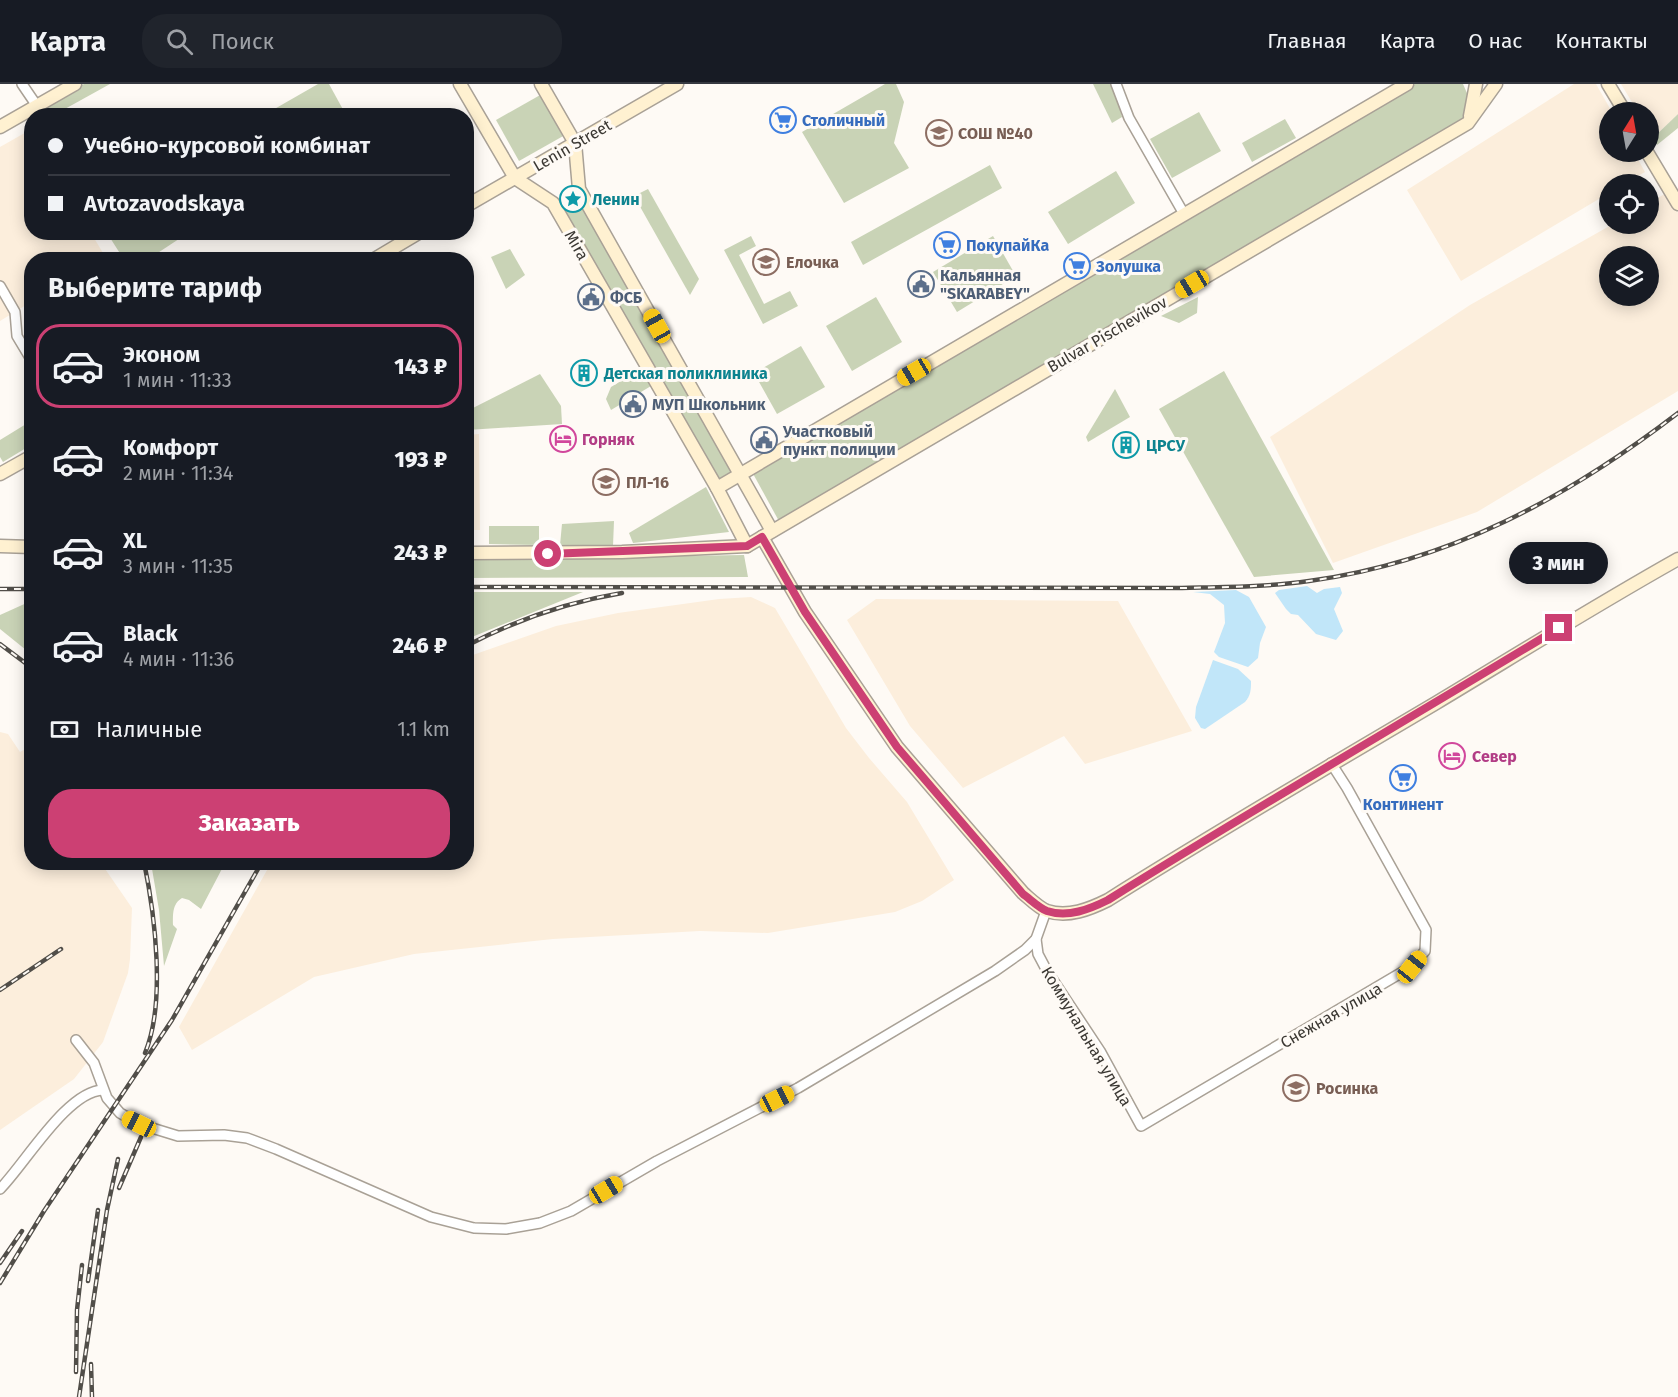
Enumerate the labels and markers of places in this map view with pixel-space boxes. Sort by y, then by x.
supermarket icon: Столичный [768,105,798,135]
place label: Столичный [802,111,885,130]
school or university icon: СОШ №40 [924,118,954,148]
place label: СОШ №40 [958,124,1033,143]
place icon: Ленин [558,184,588,214]
place label: Ленин [592,190,640,209]
supermarket icon: ПокупайКа [932,230,962,260]
place label: ПокупайКа [966,236,1049,255]
school or university icon: Елочка [751,247,781,277]
supermarket icon: Золушка [1062,251,1092,281]
place label: Елочка [786,253,839,272]
place label: Золушка [1095,257,1161,276]
place label: Кальянная "SKARABEY" [940,266,1030,303]
public building icon: Кальянная "SKARABEY" [906,269,936,299]
public building icon: ФСБ [576,282,606,312]
place label: ФСБ [610,288,643,307]
building icon: Детская поликлиника [569,358,599,388]
place label: Детская поликлиника [603,364,768,383]
public building icon: МУП Школьник [618,389,648,419]
place label: МУП Школьник [652,395,766,414]
place label: Участковый пункт полиции [782,422,896,459]
hotel icon: Горняк [548,424,578,454]
public building icon: Участковый пункт полиции [749,425,779,455]
place label: Горняк [582,430,635,449]
building icon: ЦРСУ [1111,430,1141,460]
place label: ЦРСУ [1146,436,1186,455]
school or university icon: ПЛ-16 [591,467,621,497]
place label: ПЛ-16 [626,473,669,492]
hotel icon: Север [1437,741,1467,771]
place label: Север [1472,747,1517,766]
supermarket icon: Континент [1388,763,1418,793]
place label: Континент [1363,795,1444,814]
school or university icon: Росинка [1281,1073,1311,1103]
place label: Росинка [1316,1079,1378,1098]

